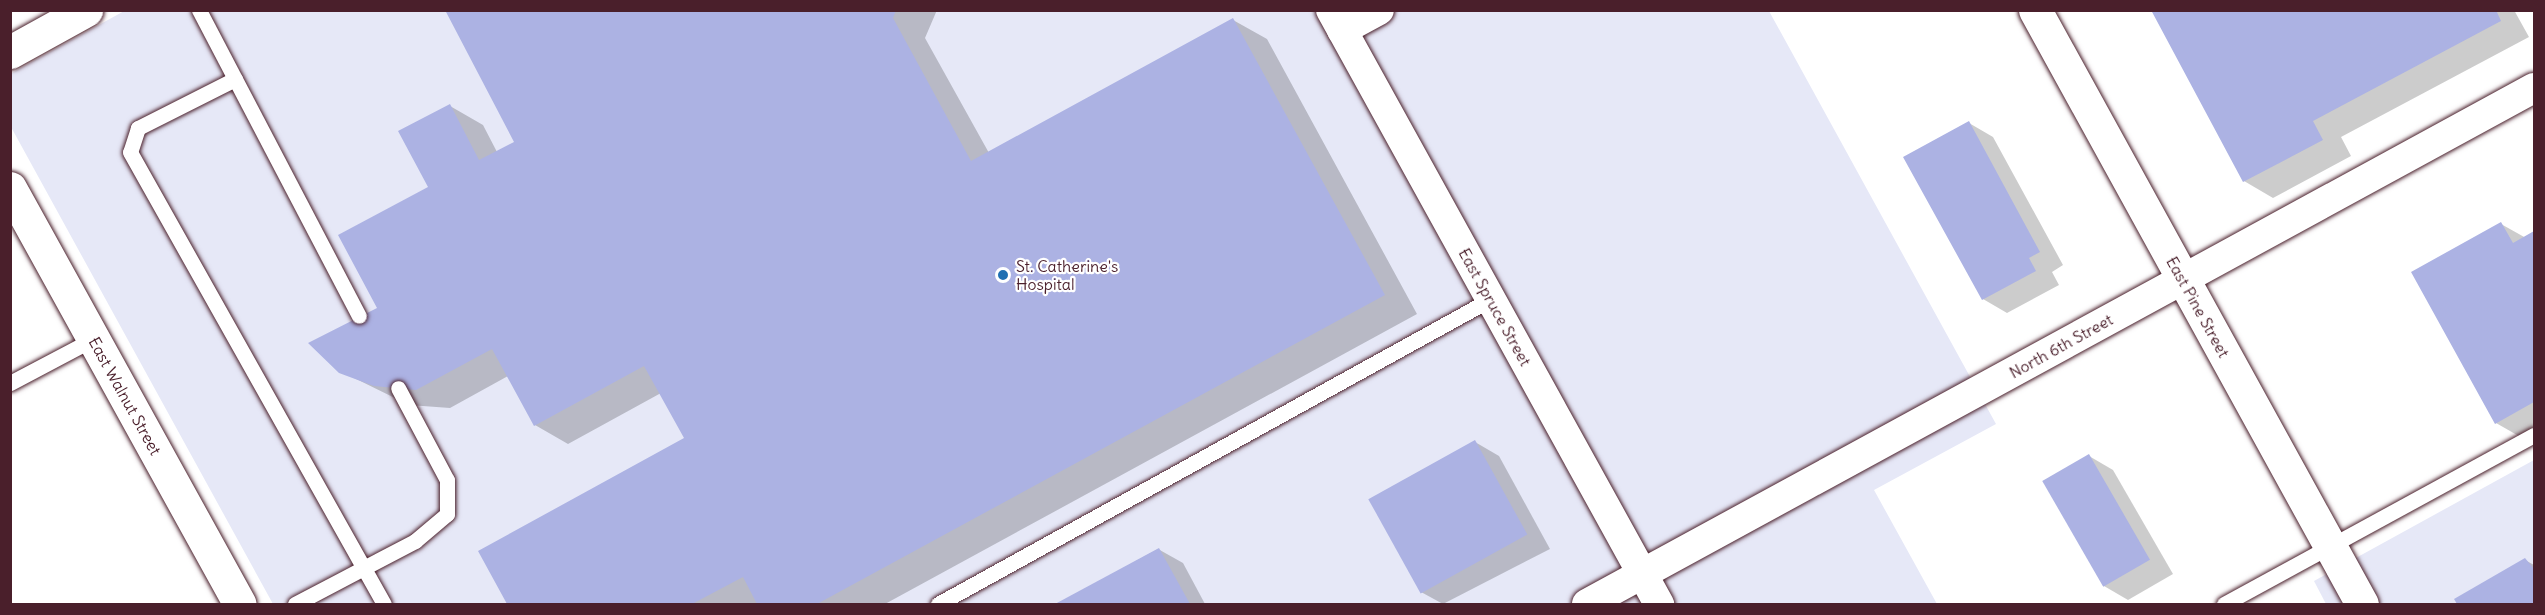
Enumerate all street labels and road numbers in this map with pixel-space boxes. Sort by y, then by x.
street label: East Spruce Street [1455,245,1535,369]
street label: East Pine Street [2162,253,2234,361]
street label: North 6th Street [2006,310,2116,382]
street label: East Walnut Street [85,334,165,458]

